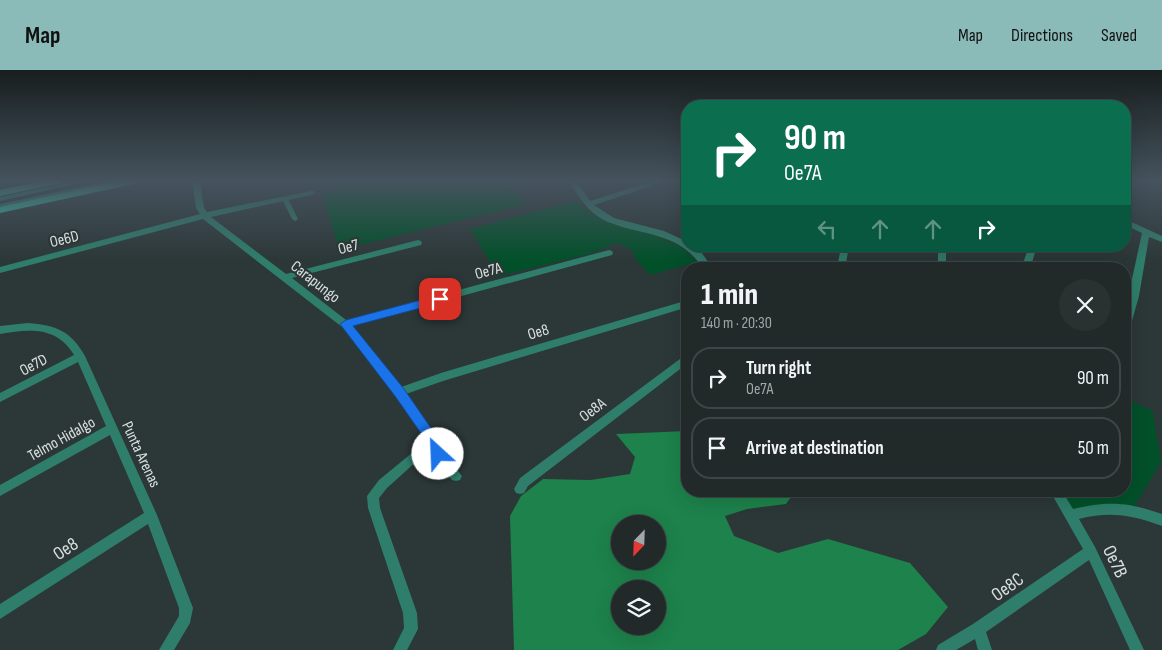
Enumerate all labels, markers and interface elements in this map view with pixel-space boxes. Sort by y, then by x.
text: Map [25,21,60,50]
text: Map [958,25,983,46]
text: Directions [1011,25,1073,46]
text: Saved [1101,25,1137,46]
text: 90 m [784,117,846,160]
icon: right [701,120,766,185]
text: Oe7A [784,160,822,187]
icon: left [813,215,841,243]
icon: ahead [866,215,894,243]
icon: ahead [919,215,947,243]
icon: right [972,215,1000,243]
street label: Oe6D [48,227,81,252]
street label: Oe7 [336,236,361,259]
street label: Carapungo [287,257,343,307]
street label: Oe7A [473,259,504,284]
text: 1 min [701,277,758,313]
pin [419,278,461,320]
button: close [1059,279,1111,331]
icon: arrive [426,285,454,313]
text: 140 m · 20:30 [701,314,772,333]
street label: Oe8 [525,320,551,345]
street label: Oe7D [17,350,51,380]
text: Turn right [746,357,811,380]
icon: right [703,364,731,392]
text: 90 m [1077,367,1109,390]
text: Oe7A [746,380,773,399]
street label: Oe8A [576,394,610,426]
street label: Telmo Hidalgo [25,413,99,466]
street label: Punta Arenas [117,419,164,491]
position arrow [411,427,463,479]
icon: arrive [703,434,731,462]
text: Arrive at destination [746,437,884,460]
text: 50 m [1078,437,1109,460]
north arrow [611,515,666,570]
map controls [611,515,666,635]
street label: Oe8 [49,533,83,566]
street label: Oe7B [1097,542,1132,582]
street label: Oe8C [987,568,1029,607]
button: layers [611,580,666,635]

